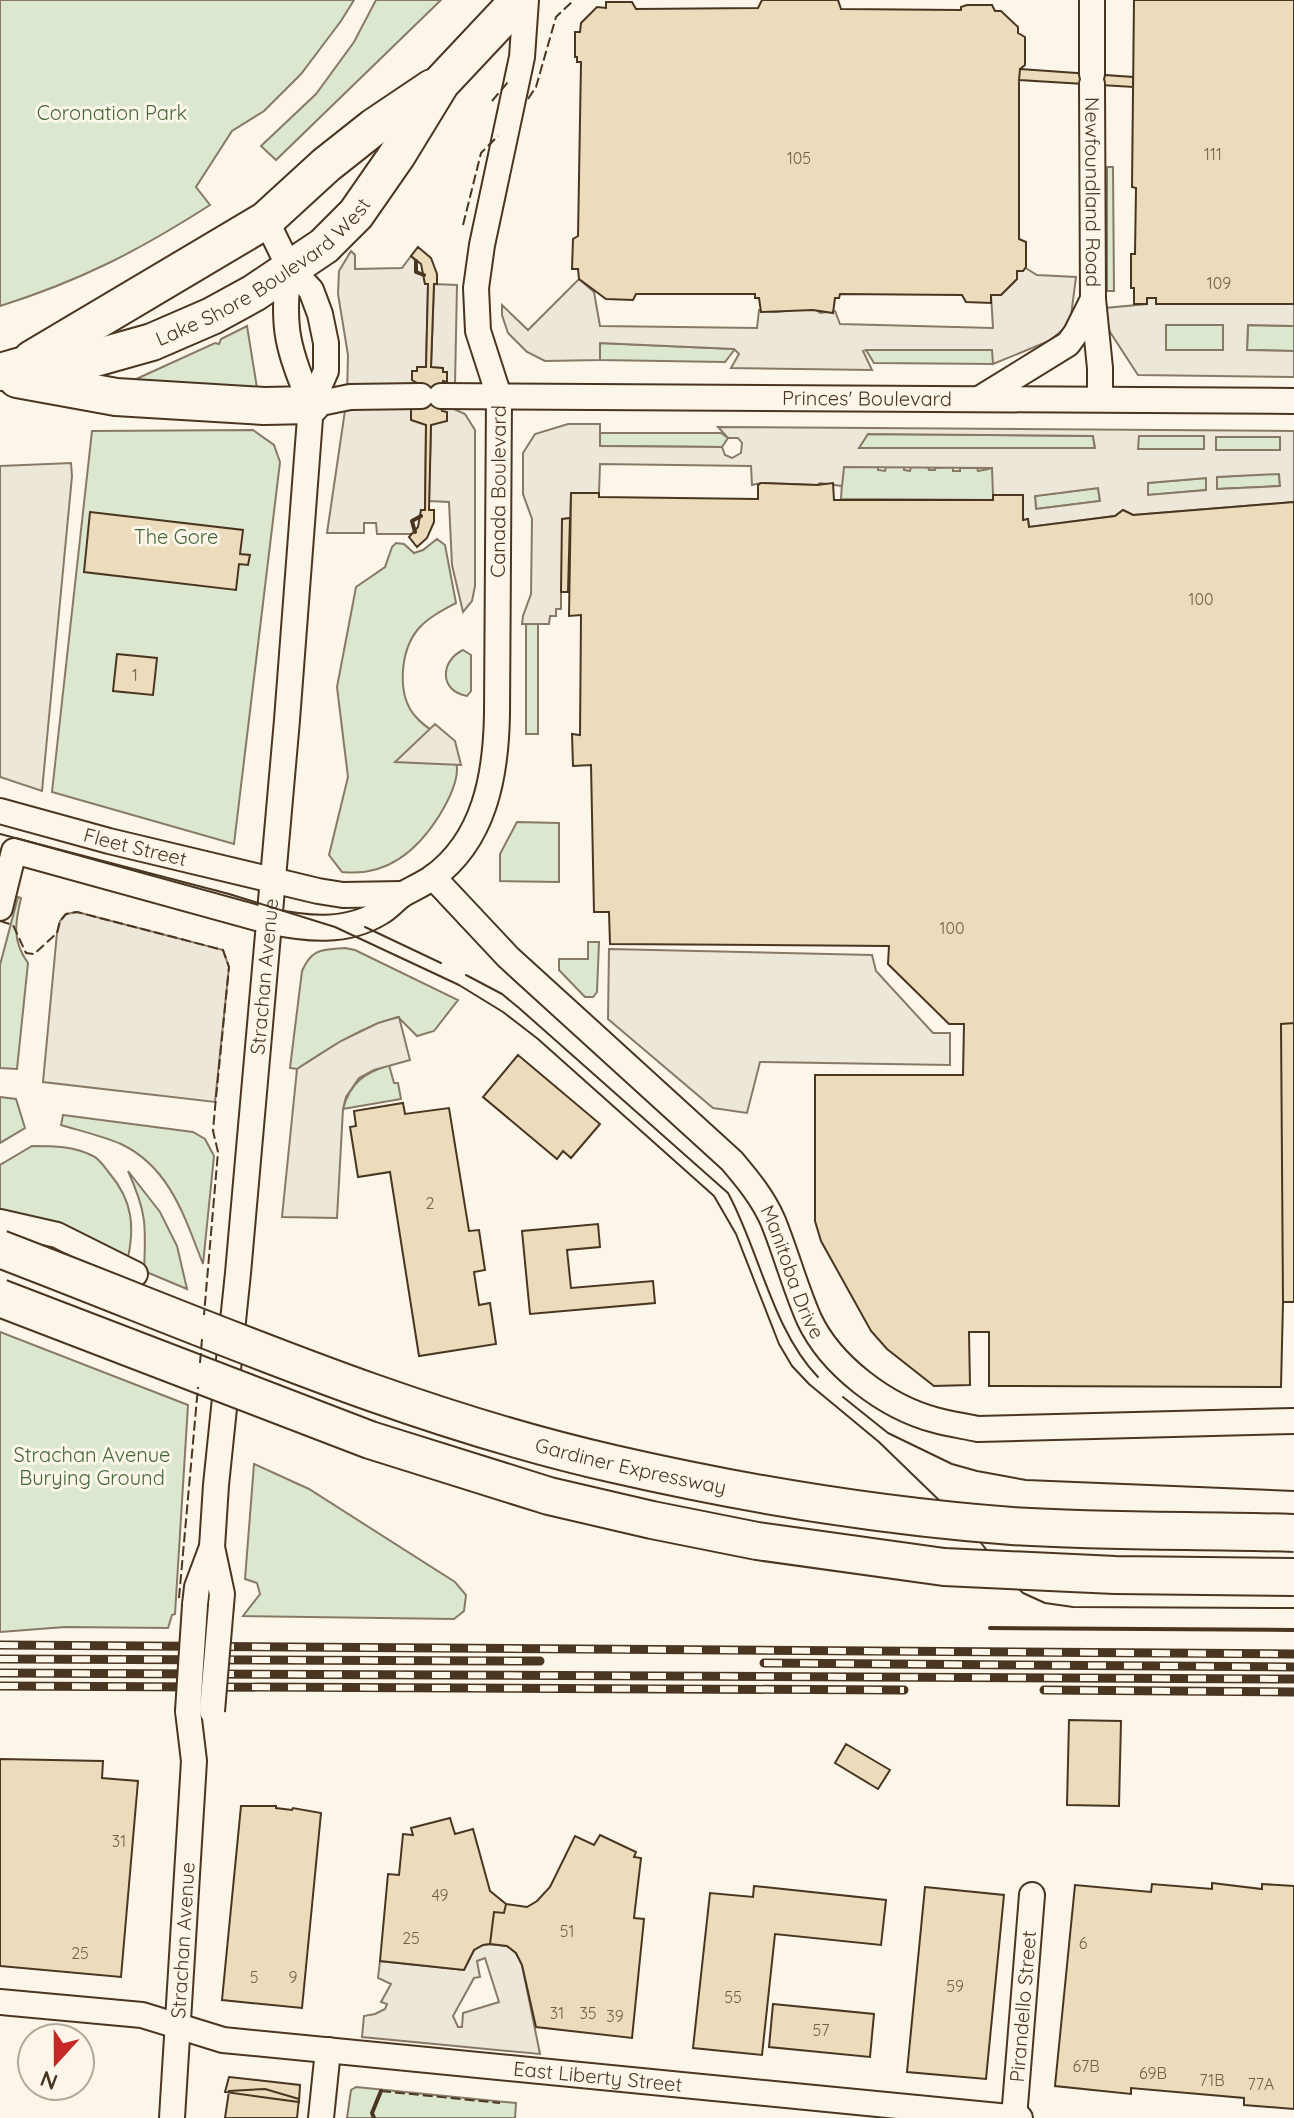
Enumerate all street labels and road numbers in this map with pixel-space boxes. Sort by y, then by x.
street label: Newfoundland Road [1080,97,1106,287]
street label: Lake Shore Boulevard West [151,193,376,351]
street label: Princes' Boulevard [782,385,952,411]
street label: Canada Boulevard [485,405,511,578]
street label: Fleet Street [81,822,190,871]
street label: Strachan Avenue [244,897,283,1056]
street label: Manitoba Drive [755,1201,830,1343]
street label: Gardiner Expressway [532,1432,728,1499]
street label: Strachan Avenue [165,1861,200,2019]
street label: Pirandello Street [1004,1929,1041,2083]
street label: East Liberty Street [512,2055,684,2097]

